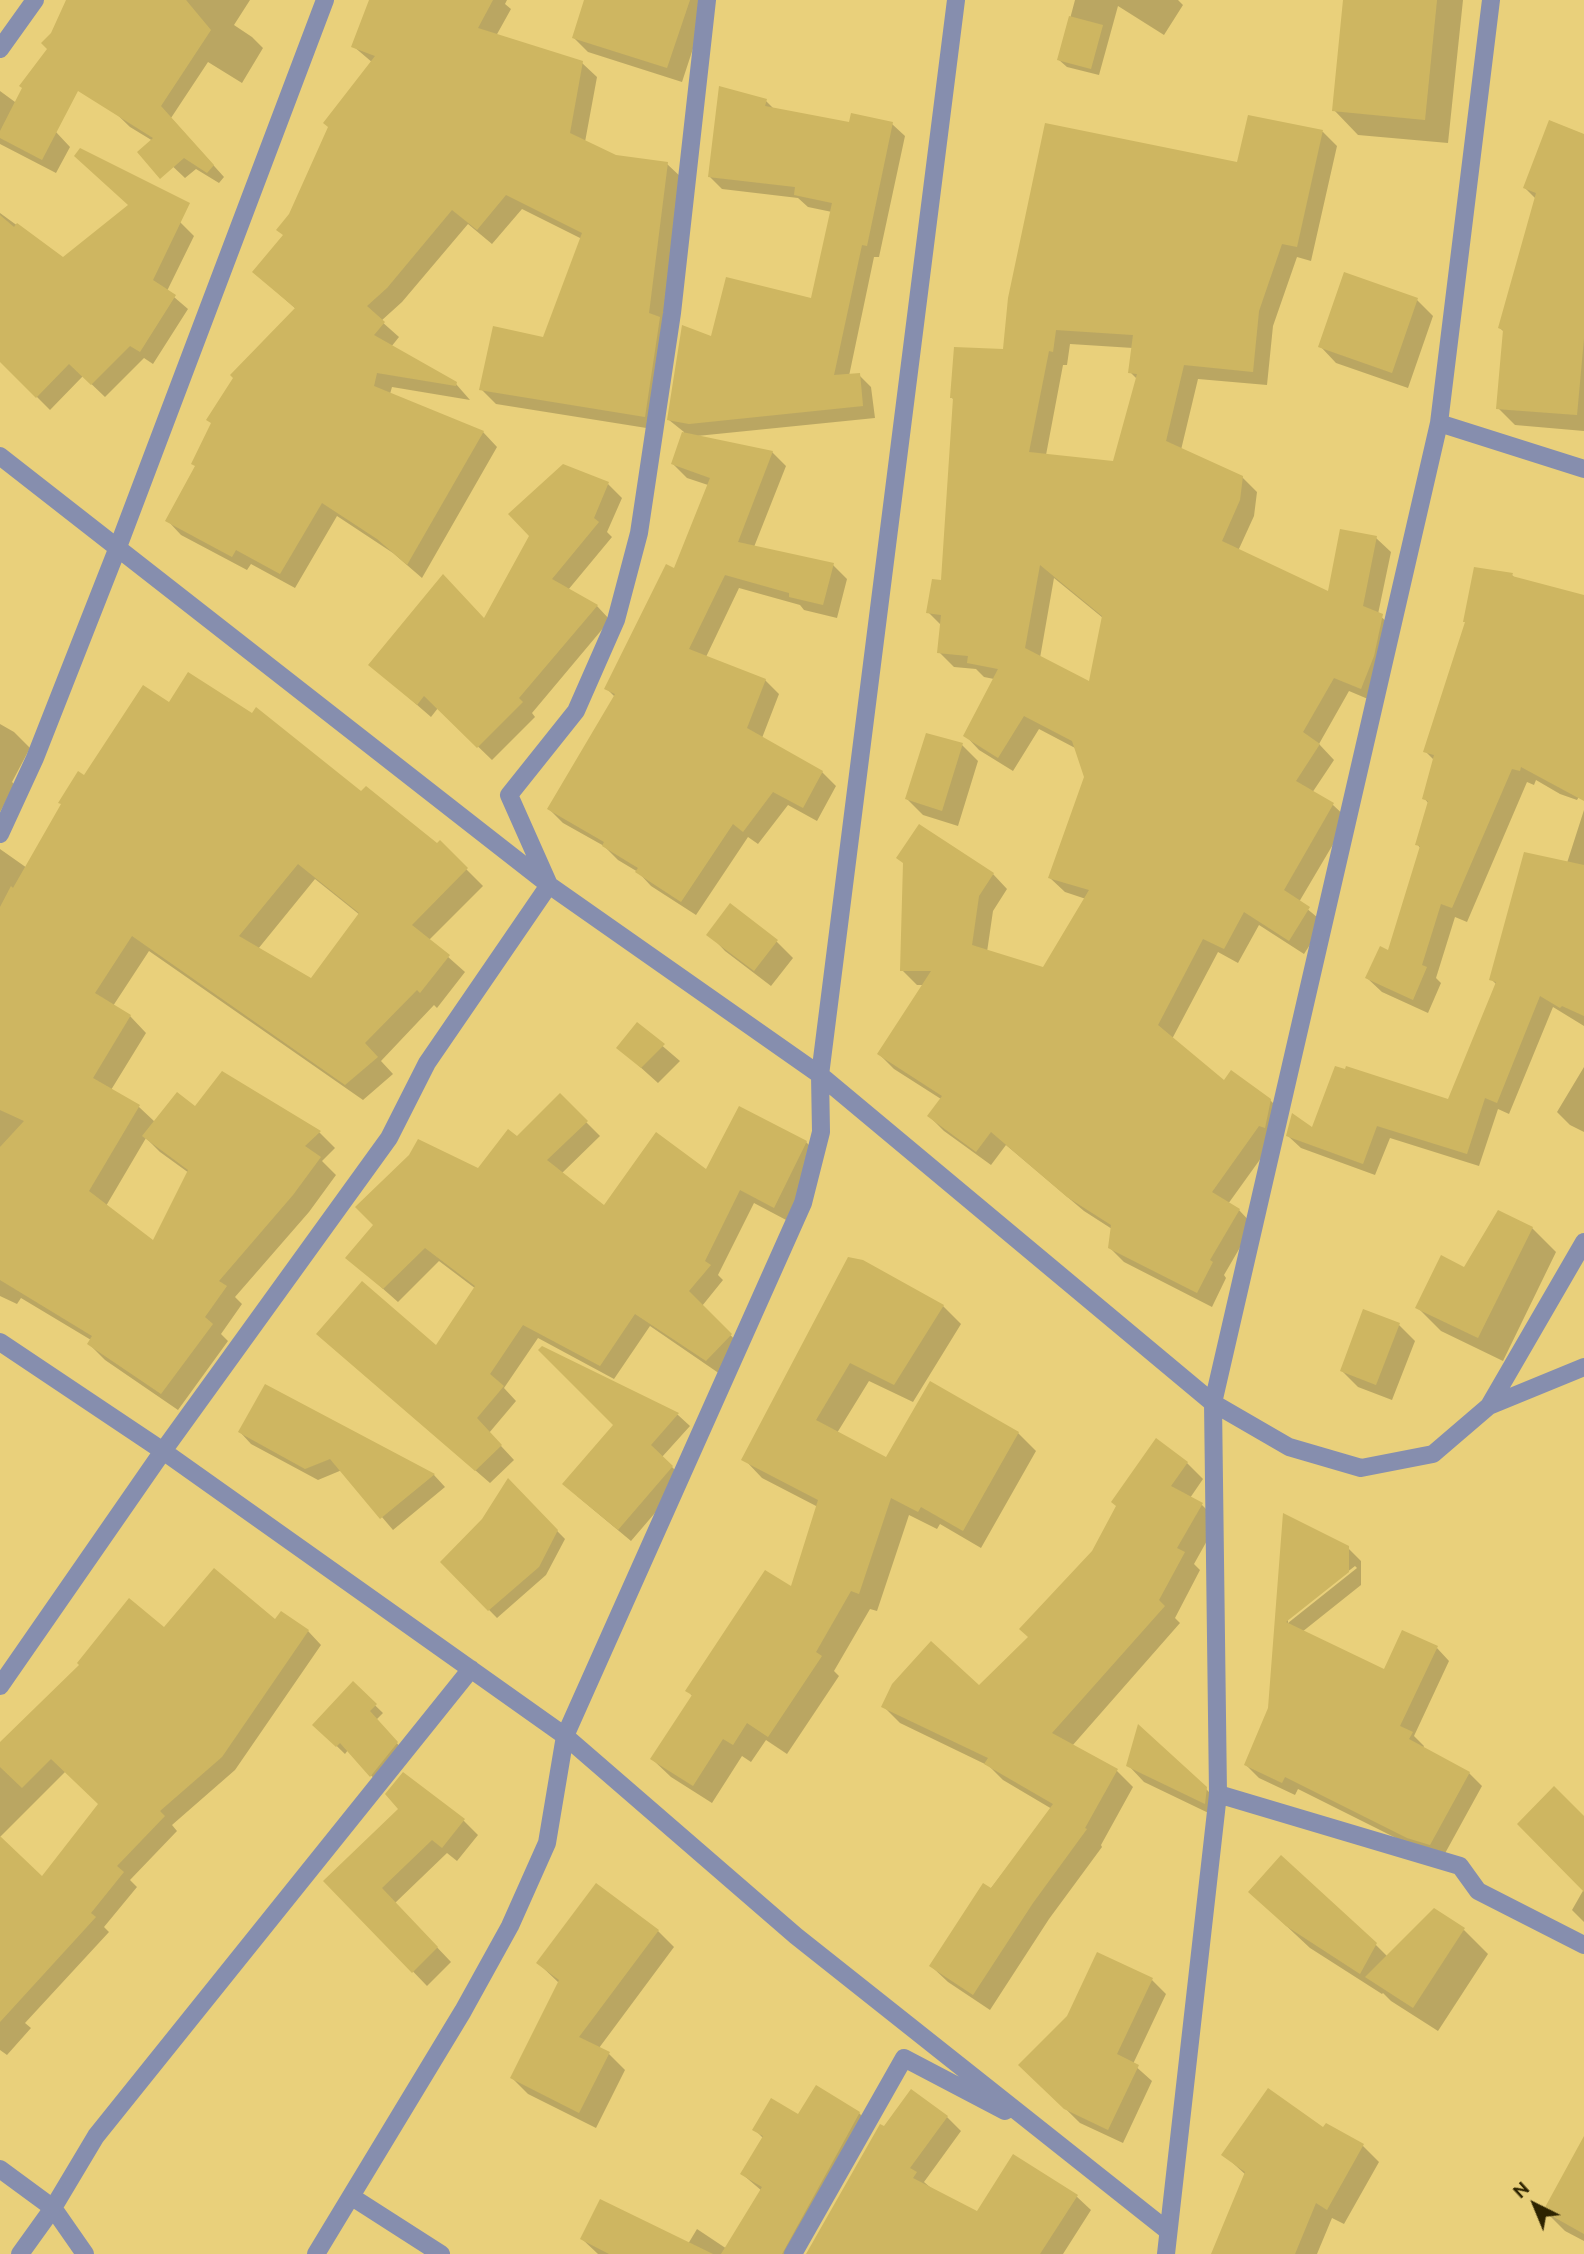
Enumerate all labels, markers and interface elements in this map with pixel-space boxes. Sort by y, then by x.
north arrow [1500,2170,1570,2240]
text: N [1508,2177,1533,2203]

